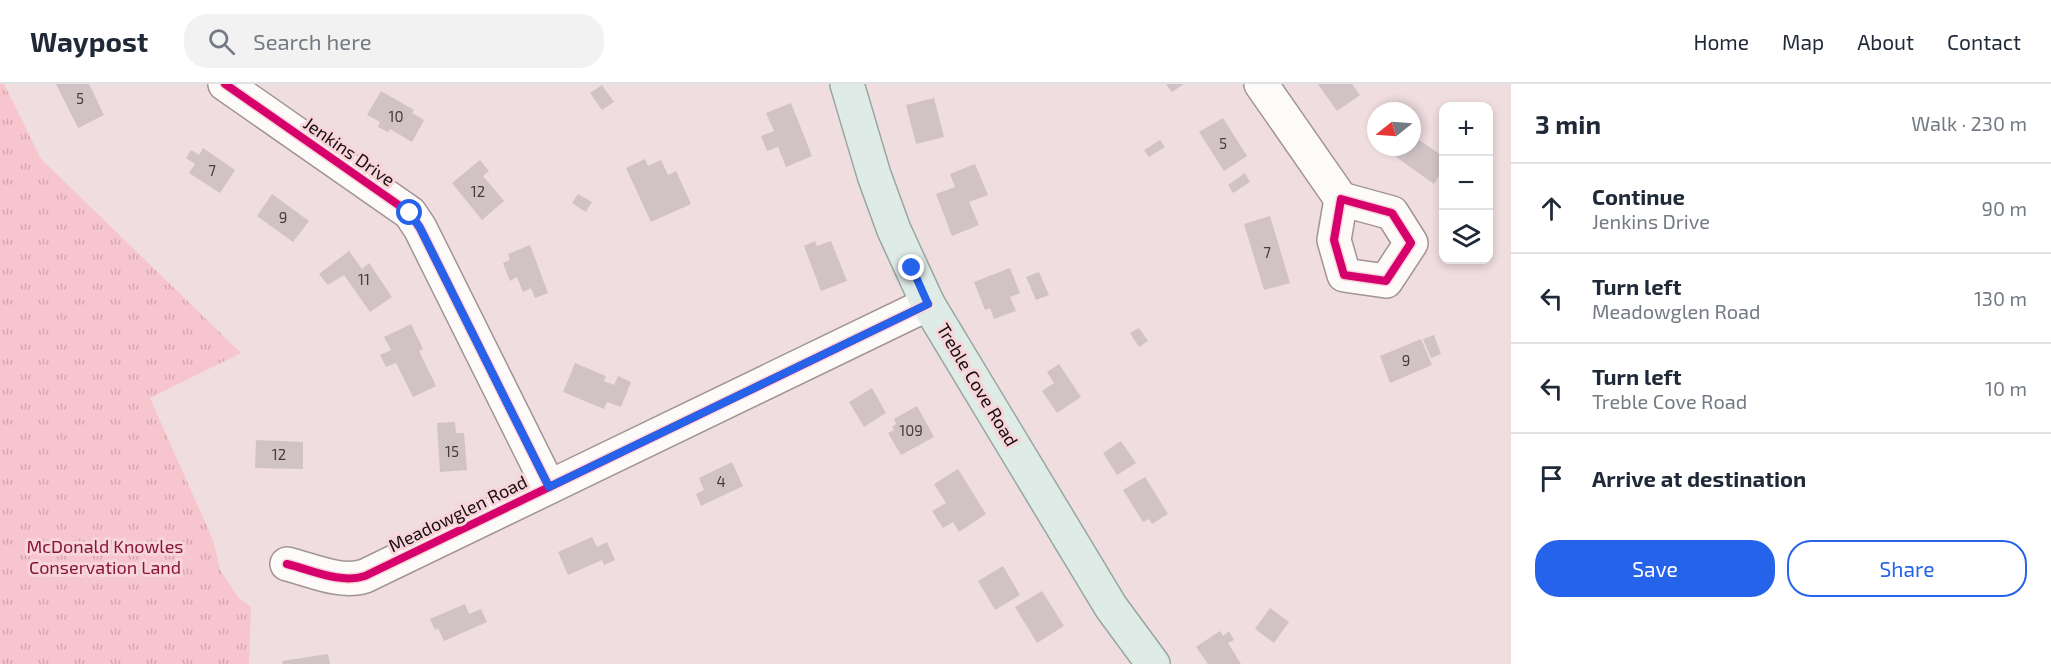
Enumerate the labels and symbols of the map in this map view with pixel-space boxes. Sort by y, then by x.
house number: 5 [76,89,84,107]
north arrow [1367,102,1421,156]
house number: 10 [388,107,404,125]
street label: Jenkins Drive [300,112,399,191]
house number: 5 [1219,134,1227,152]
house number: 7 [208,161,216,179]
house number: 12 [471,182,485,200]
route start [396,199,422,225]
house number: 9 [279,208,287,226]
house number: 7 [1263,243,1271,261]
route end [898,254,924,280]
house number: 11 [358,270,370,288]
street label: Treble Cove Road [932,319,1023,450]
house number: 9 [1402,351,1410,369]
house number: 109 [899,421,923,439]
house number: 15 [445,442,459,460]
house number: 12 [272,445,286,463]
street label: Meadowglen Road [385,470,531,556]
house number: 4 [716,472,726,490]
park label: McDonald Knowles Conservation Land [26,535,184,578]

